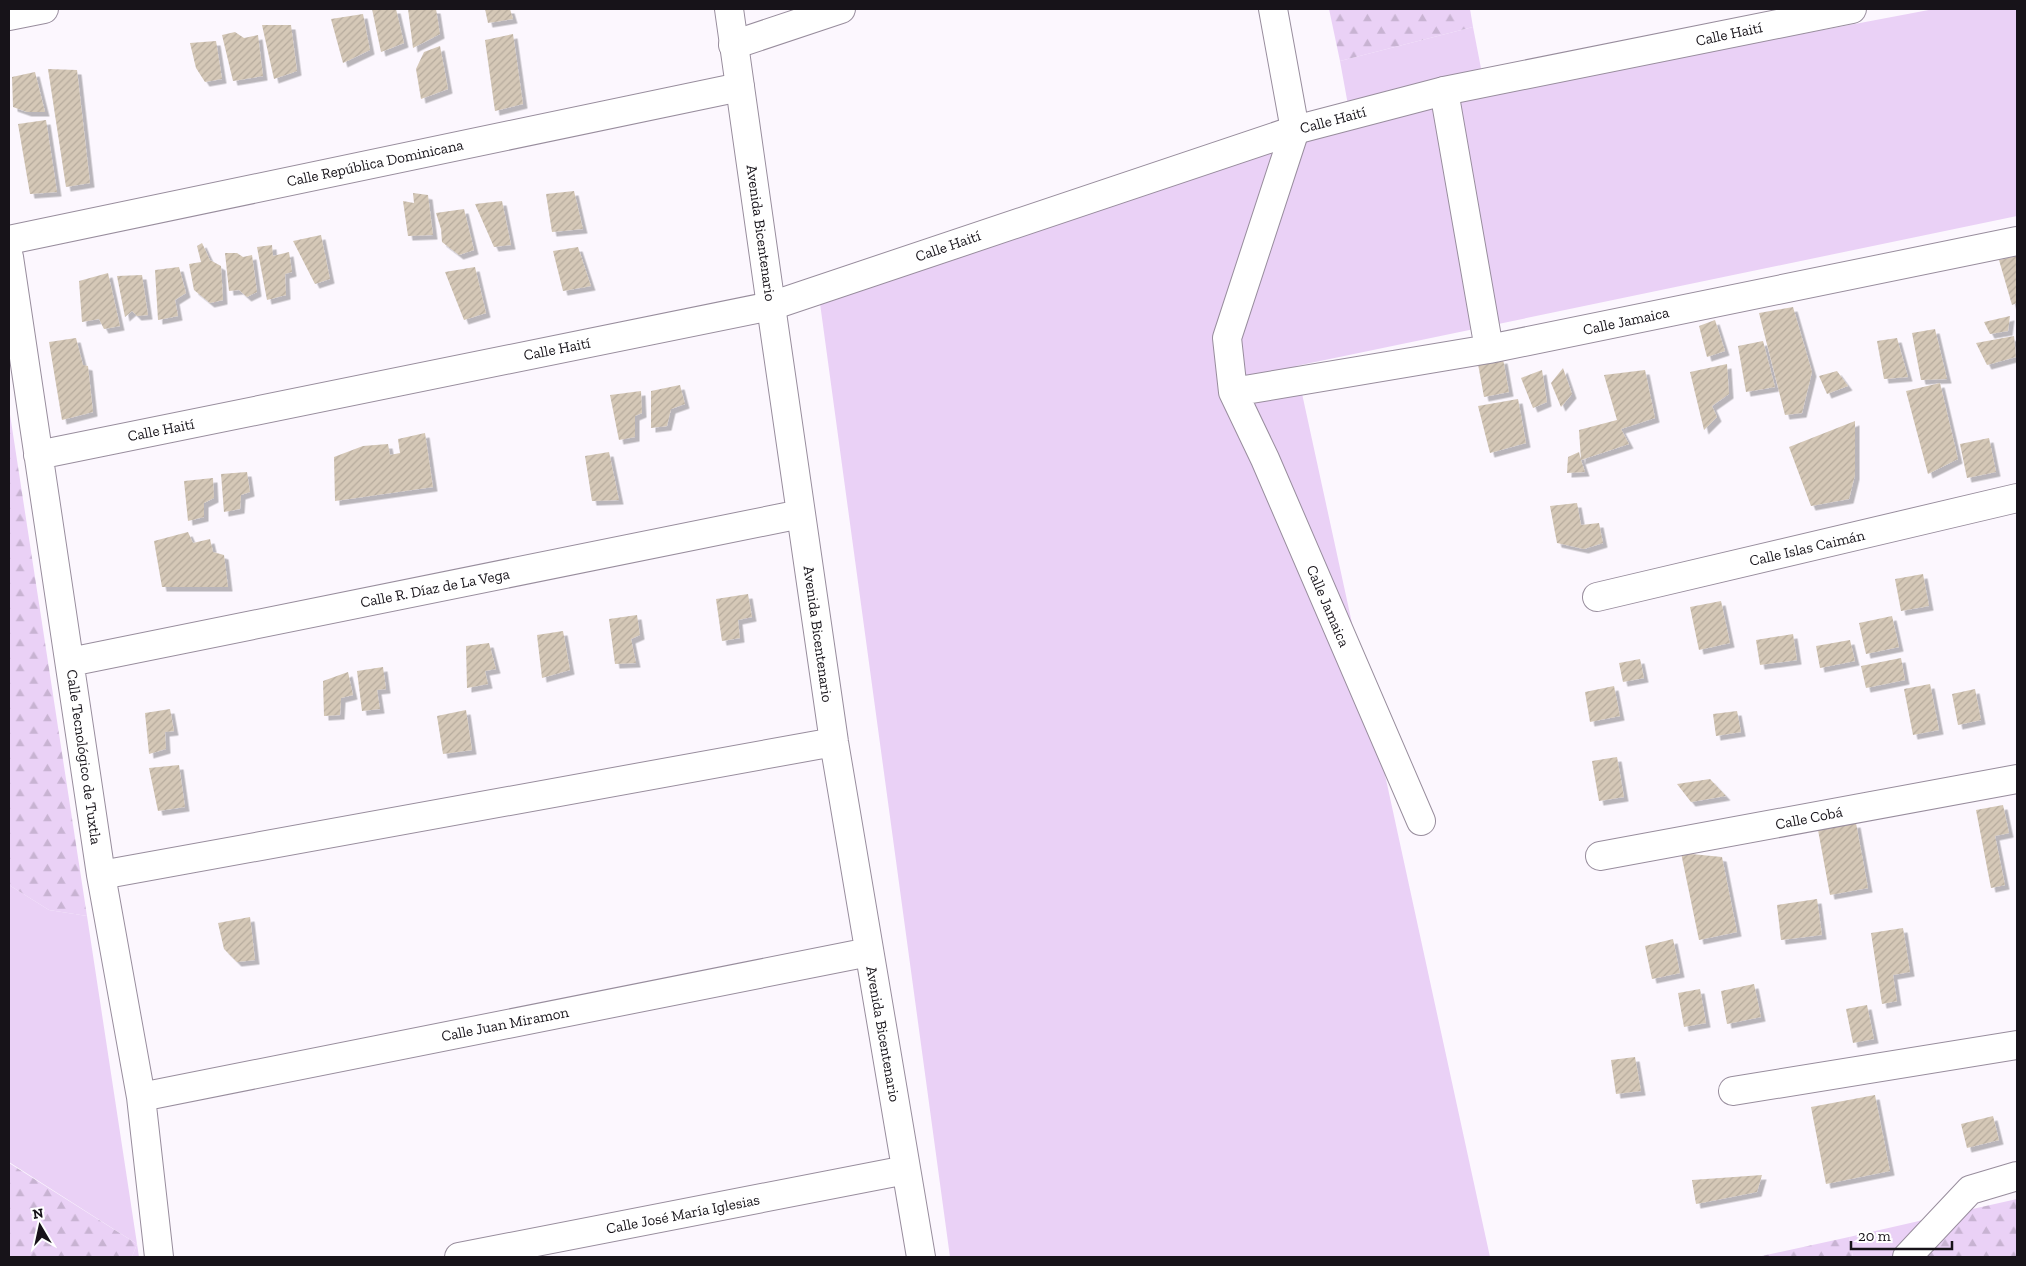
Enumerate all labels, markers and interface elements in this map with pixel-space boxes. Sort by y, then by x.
street label: Calle Haití [1694,18,1764,50]
street label: Calle Haití [1298,103,1368,137]
street label: Calle República Dominicana [285,135,465,191]
street label: Avenida Bicentenario [743,164,780,303]
street label: Calle Haití [913,226,983,266]
street label: Calle Jamaica [1581,303,1671,339]
street label: Calle Haití [522,334,592,364]
street label: Calle Haití [126,415,196,445]
street label: Calle Islas Caimán [1748,526,1867,570]
street label: Calle Jamaica [1303,562,1353,650]
street label: Calle R. Díaz de La Vega [359,565,511,611]
street label: Avenida Bicentenario [800,565,837,704]
street label: Calle Tecnológico de Tuxtla [63,668,105,846]
street label: Calle Cobá [1774,803,1844,833]
street label: Avenida Bicentenario [862,965,904,1104]
street label: Calle Juan Miramon [440,1003,571,1045]
street label: Calle José María Iglesias [605,1190,761,1238]
north arrow [15,1201,65,1251]
text: N [31,1204,45,1223]
scale bar [1851,1218,1952,1250]
text: 20 m [1858,1227,1891,1245]

